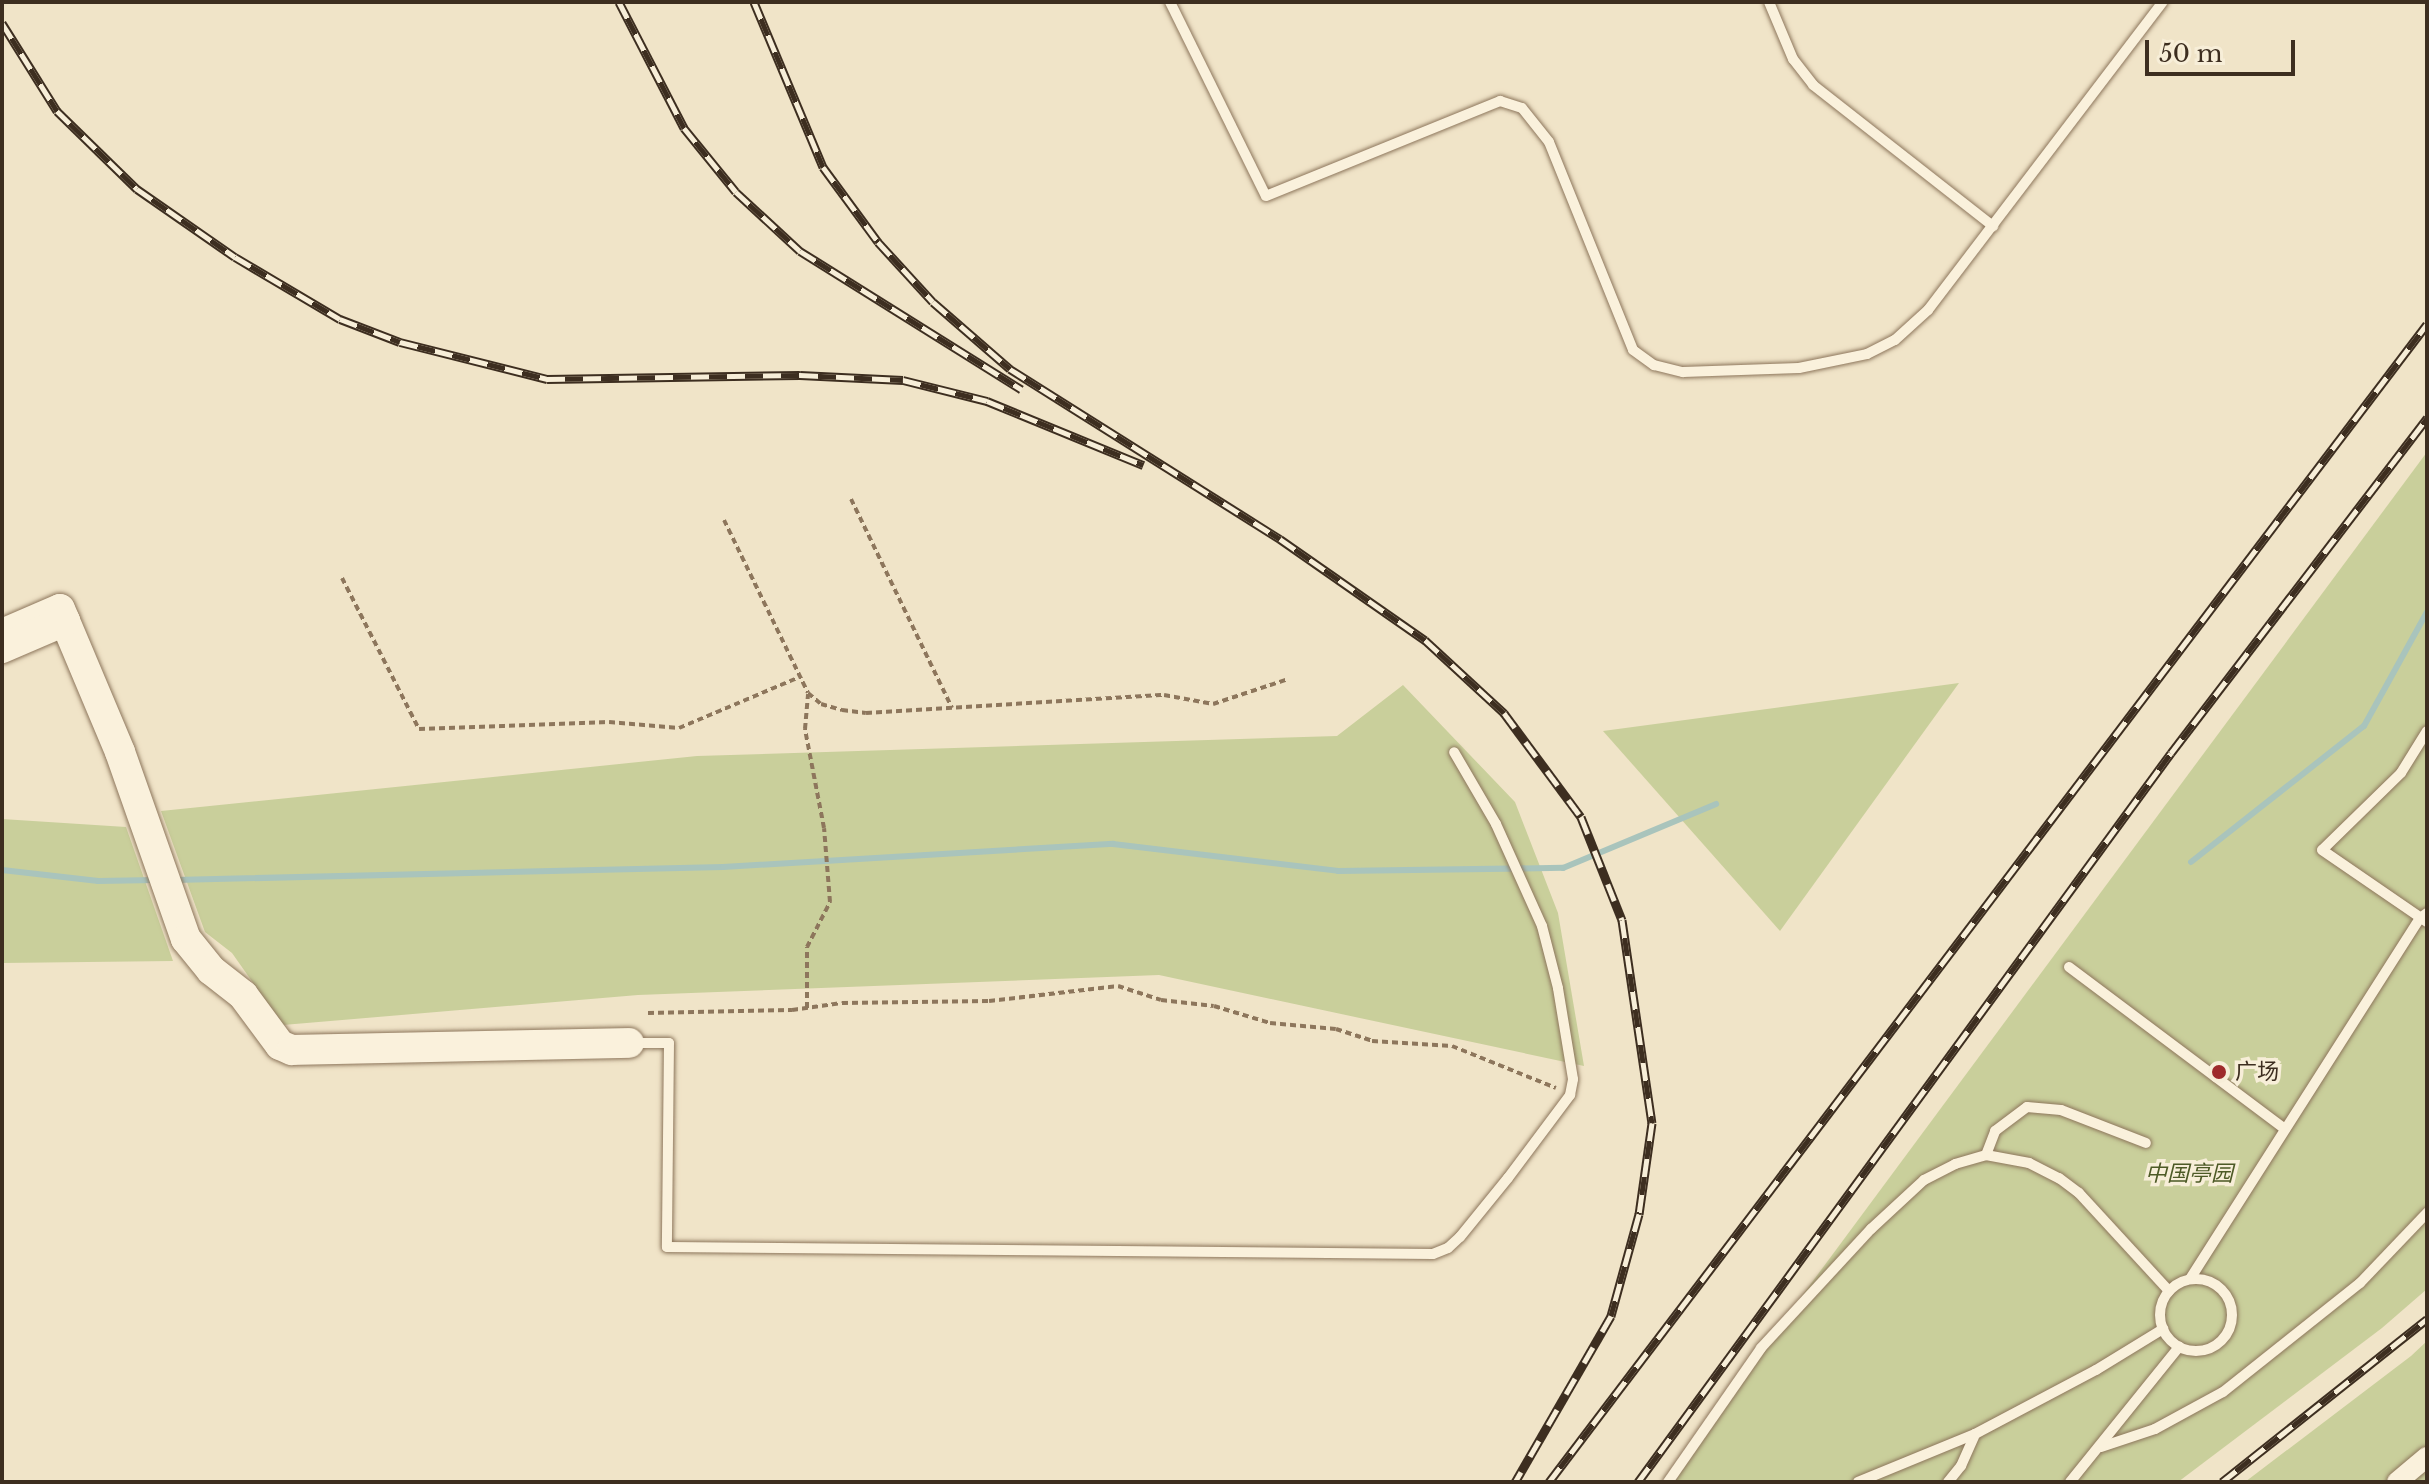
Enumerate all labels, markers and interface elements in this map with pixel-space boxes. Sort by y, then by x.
scale bar [2149,24,2299,74]
text: 50 m [2159,39,2222,68]
place label: 广场 [2235,1059,2279,1085]
marker: 广场 [2210,1063,2228,1081]
park label: 中国亭园 [2145,1161,2233,1187]

